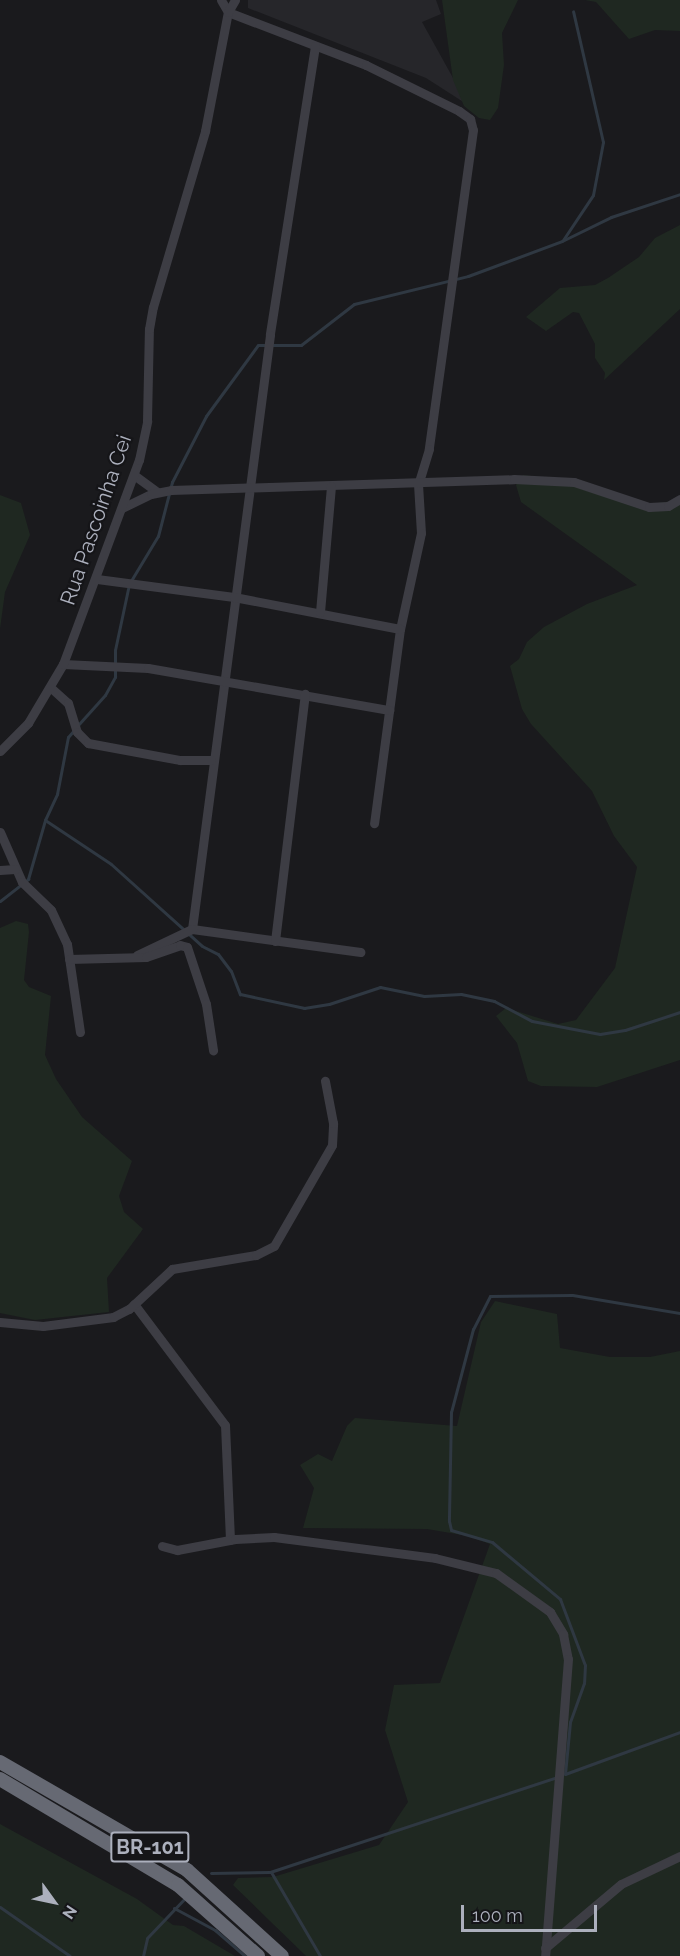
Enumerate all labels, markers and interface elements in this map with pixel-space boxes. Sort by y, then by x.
street label: Rua Pascoinha Cei [55,432,137,608]
road number: BR-101 [110,1830,190,1864]
north arrow [24,1872,84,1932]
scale bar [464,1893,600,1931]
text: N [58,1902,81,1922]
text: 100 m [472,1905,523,1926]

